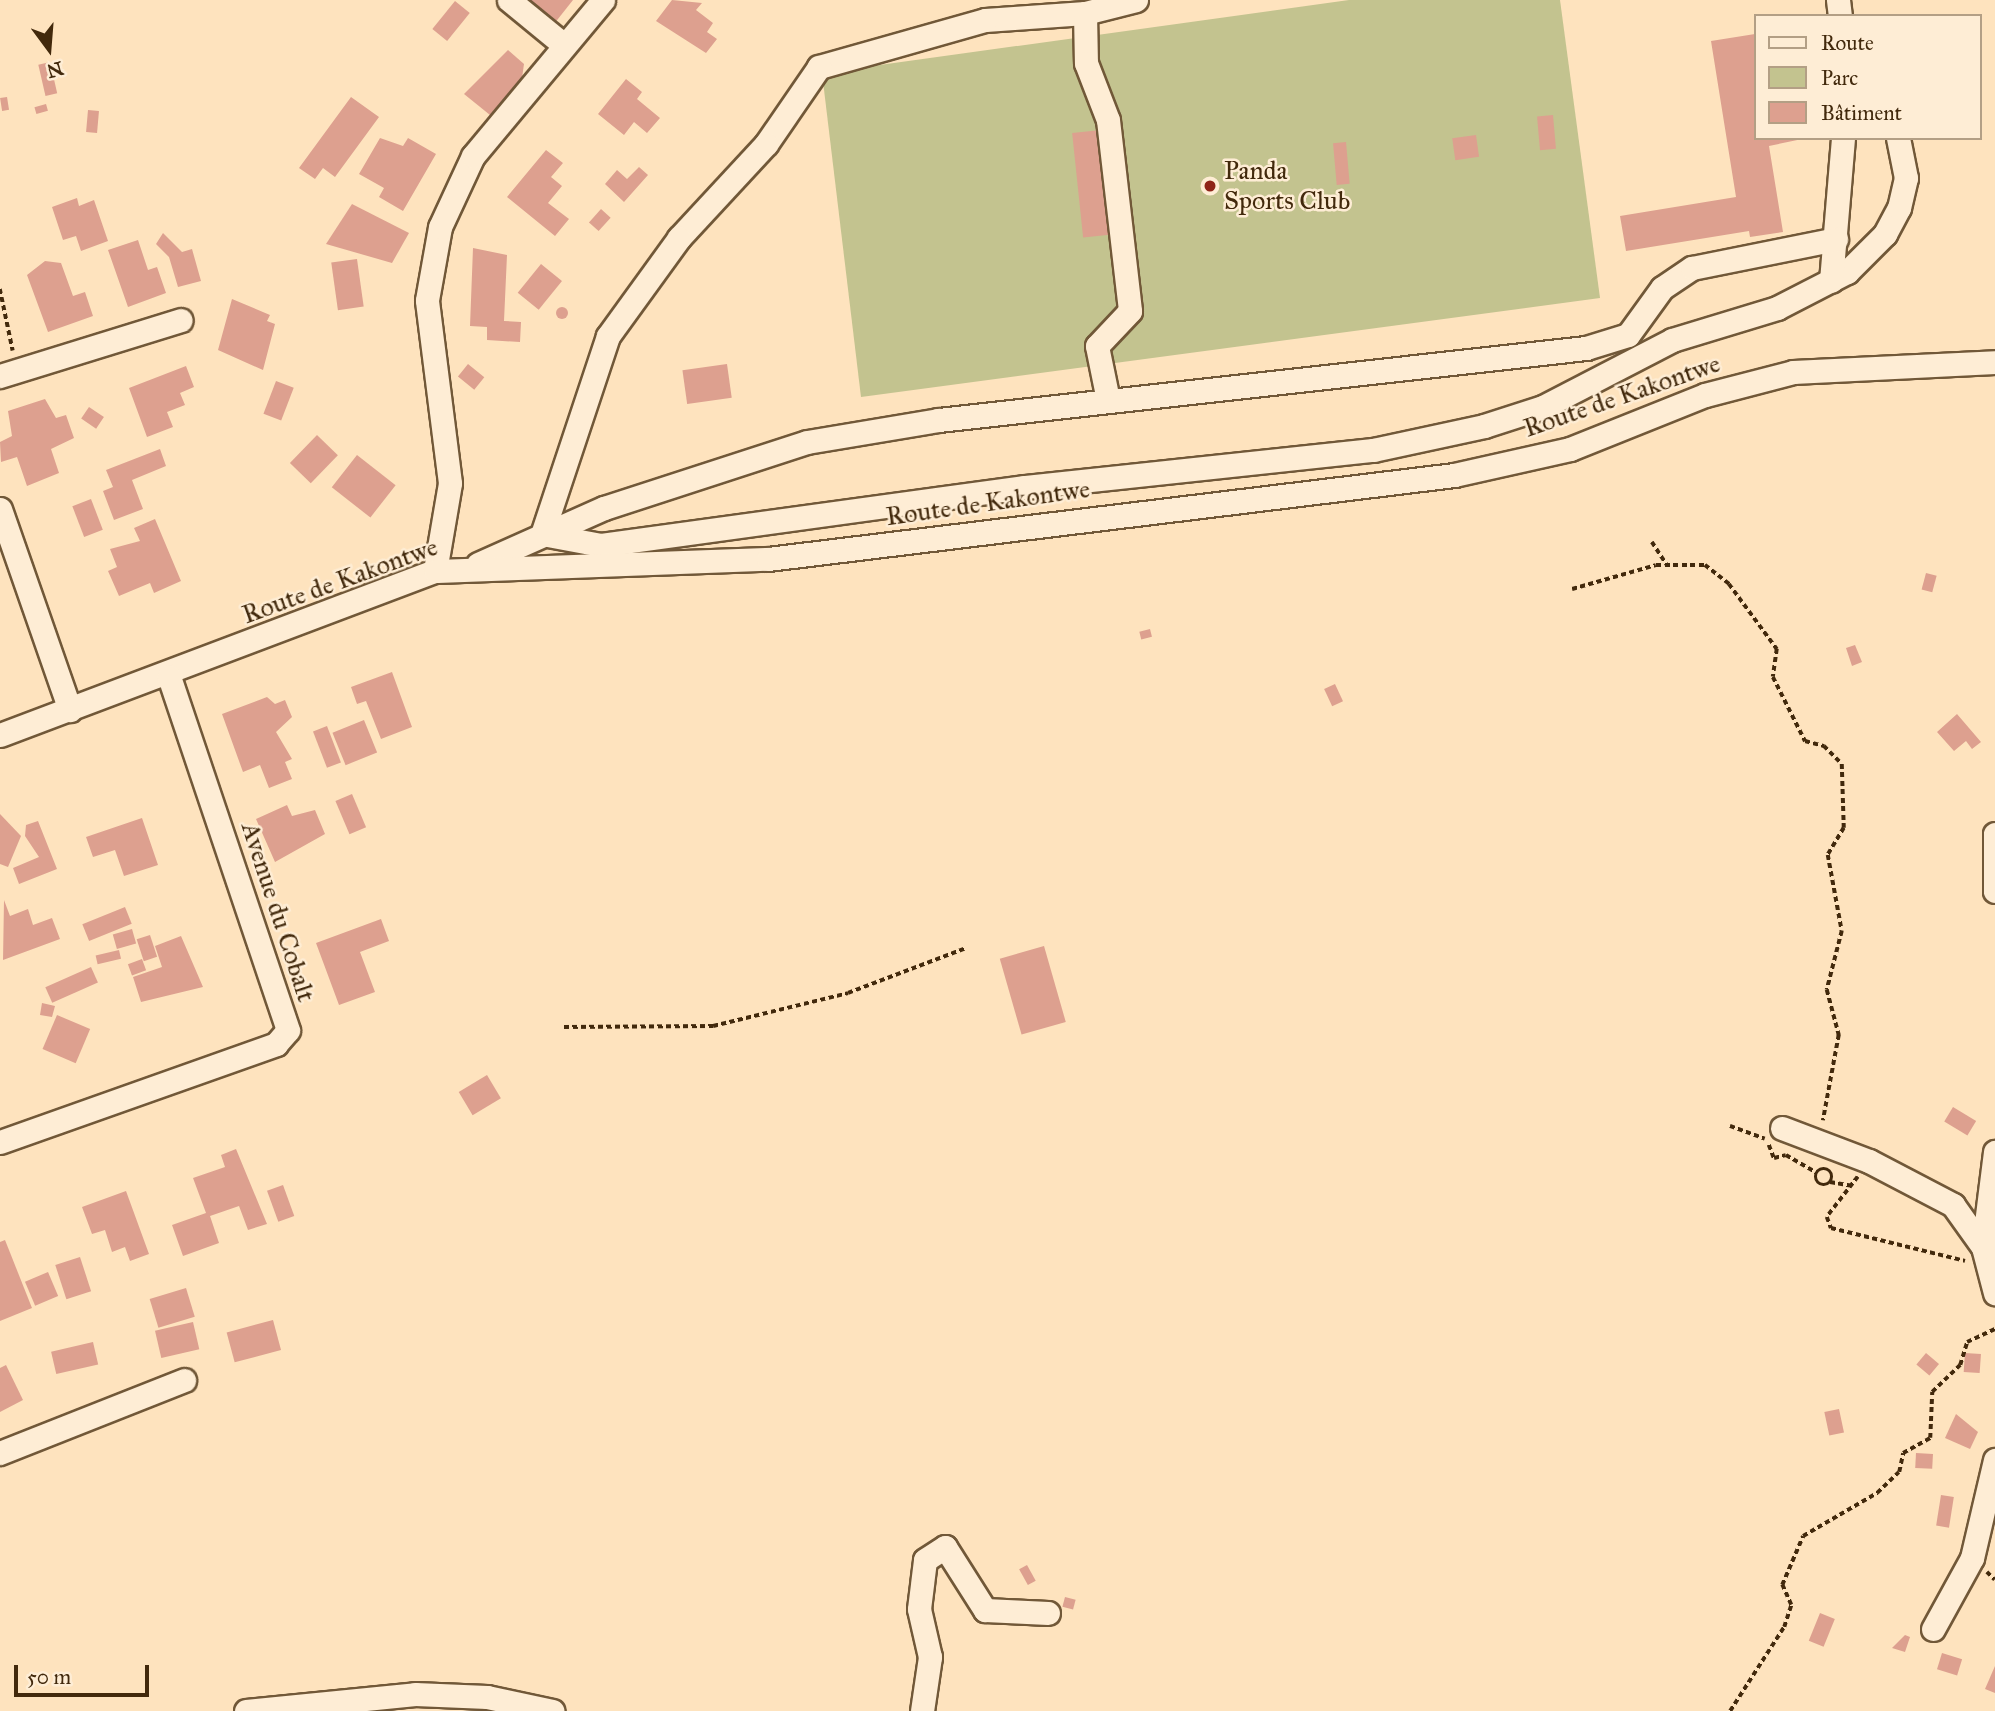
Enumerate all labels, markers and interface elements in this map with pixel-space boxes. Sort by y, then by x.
north arrow [14,14,84,84]
legend [1754,14,1981,140]
text: Route [1821,30,1874,56]
text: N [44,56,66,83]
text: Parc [1821,65,1858,91]
text: Bâtiment [1821,100,1902,126]
place label: Panda Sports Club [1224,155,1350,216]
marker: Panda Sports Club [1202,178,1218,194]
street label: Route de Kakontwe [1520,348,1724,444]
street label: Route de Kakontwe [884,473,1092,533]
street label: Route de Kakontwe [238,531,442,631]
street label: Avenue du Cobalt [234,818,322,1006]
scale bar [18,1652,152,1696]
text: 50 m [27,1664,71,1690]

